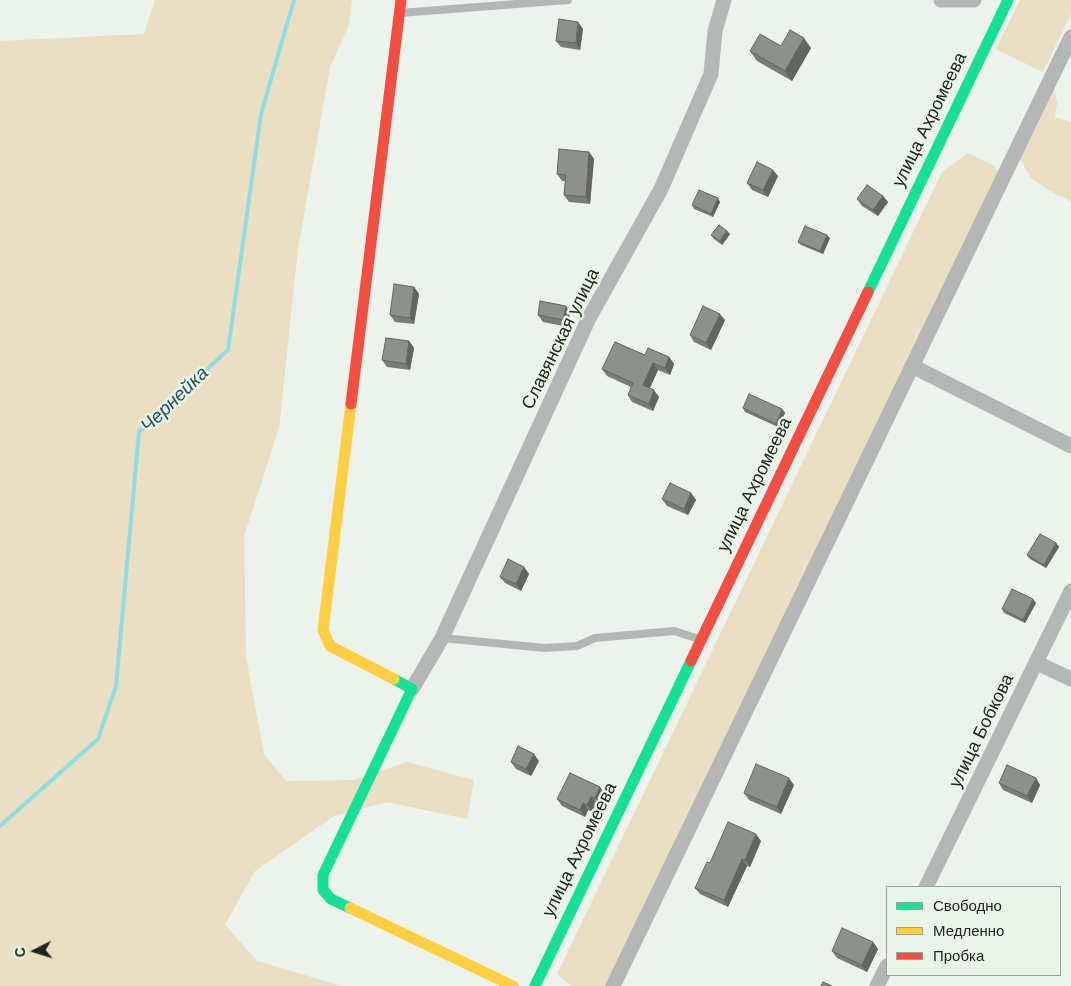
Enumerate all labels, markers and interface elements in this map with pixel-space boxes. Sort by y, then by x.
street label: улица Ахромеева [888,49,972,191]
street label: Славянская улица [518,265,604,413]
water label: Чернейка [136,362,214,438]
street label: улица Ахромеева [713,414,797,556]
street label: улица Бобкова [945,671,1019,791]
street label: улица Ахромеева [538,779,622,921]
legend [886,886,1061,976]
text: Свободно [933,897,1002,914]
text: Медленно [933,922,1004,939]
north arrow [10,926,60,976]
text: С [12,947,28,958]
text: Пробка [933,947,984,964]

